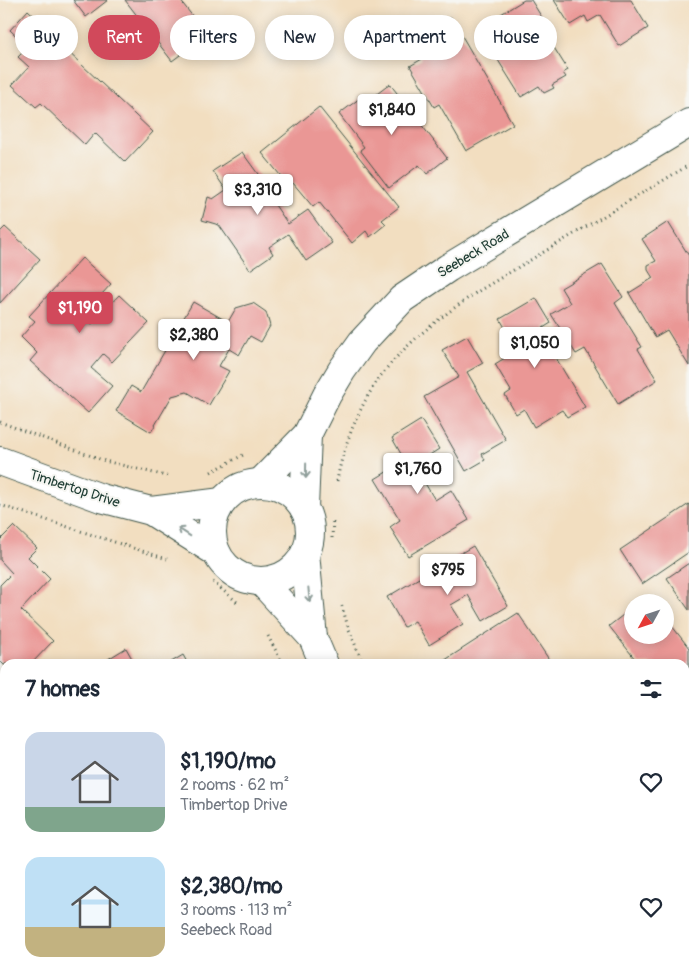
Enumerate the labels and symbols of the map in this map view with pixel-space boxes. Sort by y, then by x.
pin: $1,840 [351,94,433,136]
pin: $3,310 [217,174,299,216]
street label: Seebeck Road [434,225,512,282]
pin: $1,190 [39,292,121,334]
pin: $2,380 [153,318,235,361]
pin: $1,050 [494,326,576,369]
pin: $1,760 [377,452,459,495]
one-way arrow [301,463,311,479]
street label: Timbertop Drive [28,466,122,511]
one-way arrow [177,526,191,536]
pin: $795 [418,554,478,596]
one-way arrow [304,587,314,603]
north arrow [624,594,674,644]

